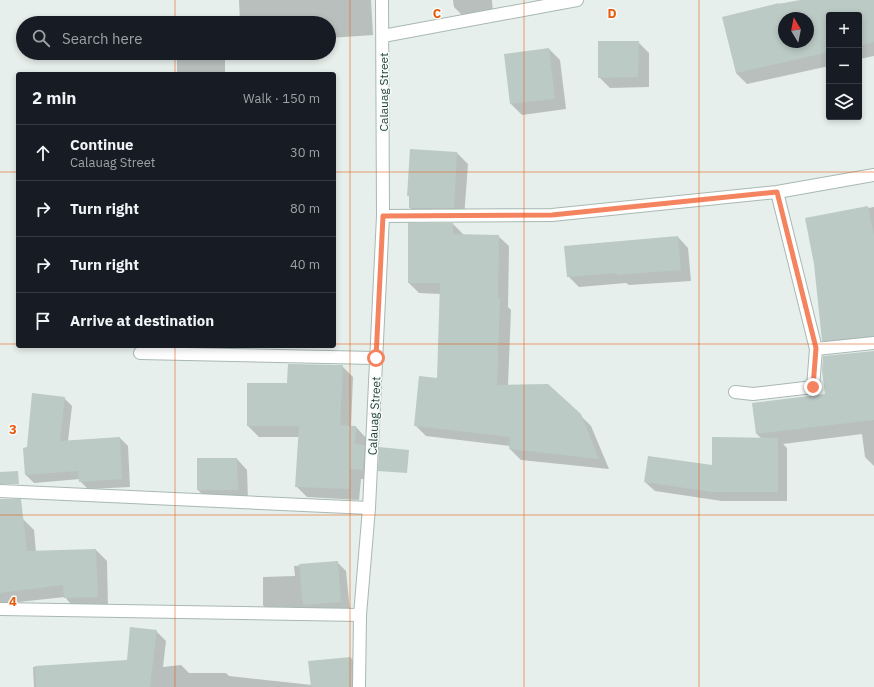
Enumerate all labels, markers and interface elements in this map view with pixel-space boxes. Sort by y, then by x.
text: C [433,5,442,22]
text: D [607,5,617,22]
north arrow [778,12,814,48]
map controls [826,12,862,120]
button: + [826,12,862,48]
search box [16,16,336,60]
icon: search [30,27,52,49]
text: Search here [62,29,142,48]
button: − [826,48,862,84]
street label: Calauag Street [376,53,391,131]
button: layers [826,84,862,120]
text: 2 min [32,87,76,109]
text: Walk · 150 m [243,90,320,107]
text: Continue [70,135,134,154]
icon: ahead [32,142,54,164]
text: 30 m [290,144,320,161]
text: Calauag Street [70,154,155,171]
icon: right [32,198,54,220]
text: Turn right [70,199,139,218]
text: 80 m [290,200,320,217]
icon: right [32,254,54,276]
text: Turn right [70,255,139,274]
text: 40 m [290,256,320,273]
icon: arrive [32,310,54,332]
text: Arrive at destination [70,311,214,330]
route start [367,349,385,367]
street label: Calauag Street [364,376,384,456]
route end [804,378,822,396]
text: 3 [9,421,17,438]
text: 4 [9,593,17,610]

